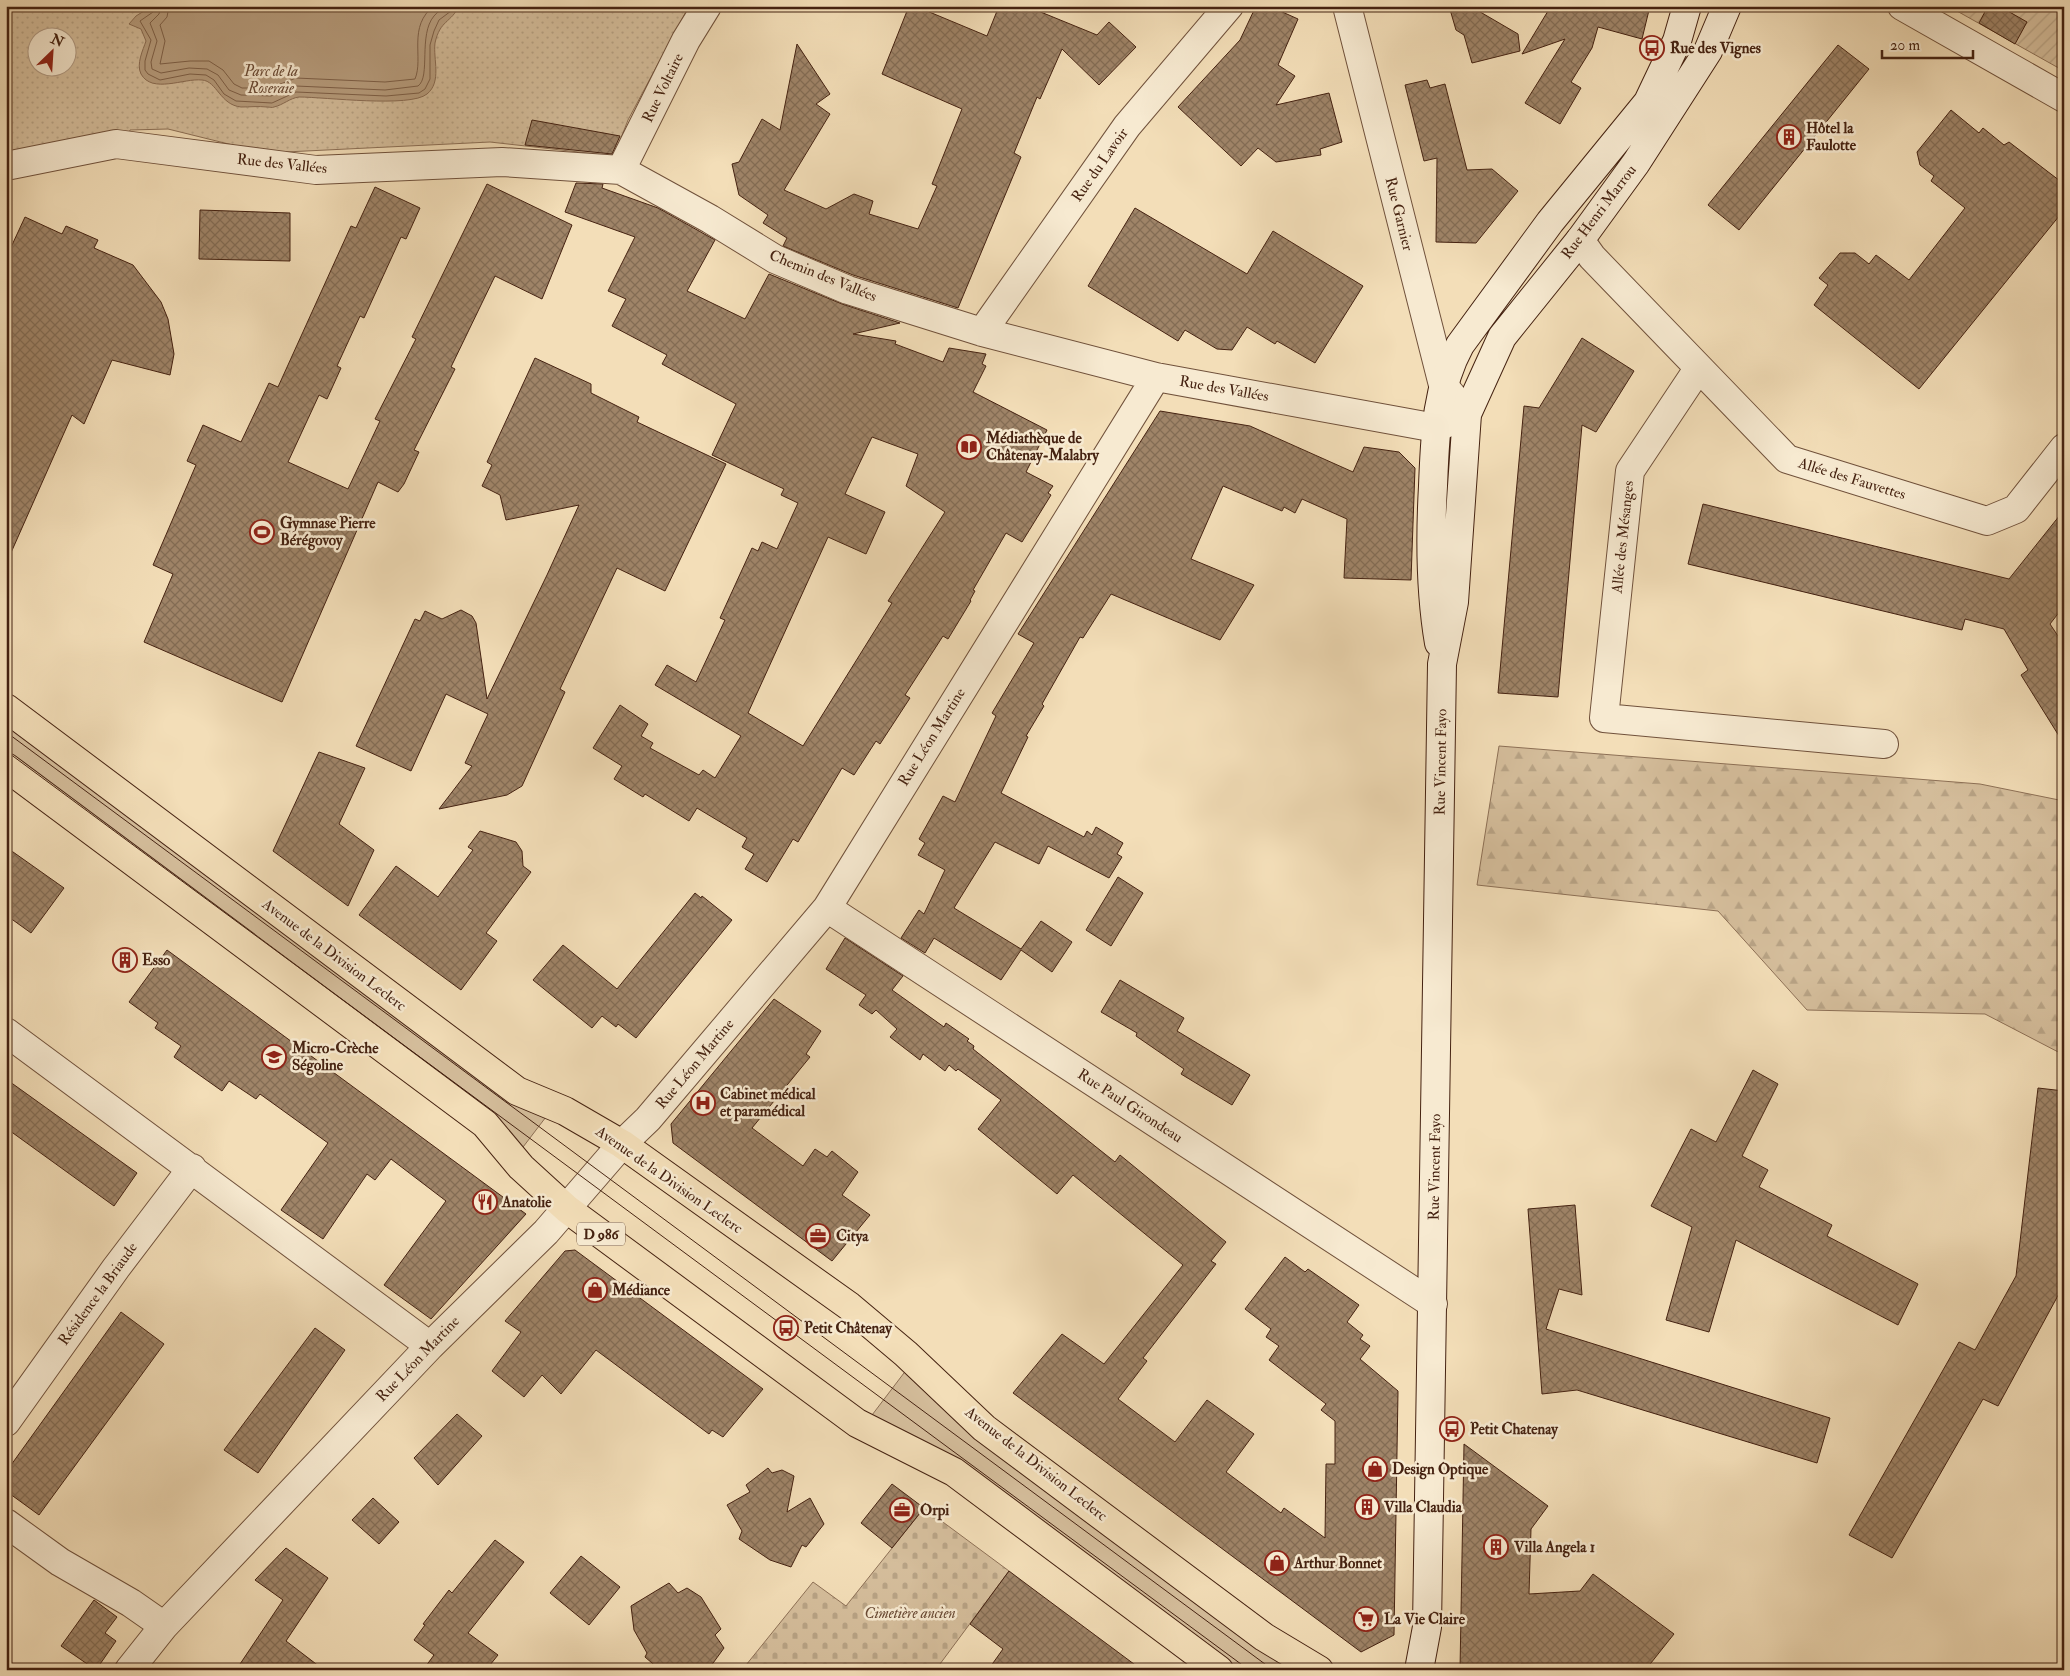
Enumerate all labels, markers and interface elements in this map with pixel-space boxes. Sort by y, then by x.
north arrow [28,28,78,78]
scale bar [1882,28,1974,60]
text: N [47,30,67,51]
bus stop icon: Rue des Vignes [1639,35,1665,61]
text: 20 m [1890,36,1920,55]
place label: Rue des Vignes [1670,39,1761,59]
street label: Rue Voltaire [638,50,688,126]
park label: Parc de la Roseraie [243,62,298,98]
place label: Hôtel la Faulotte [1806,119,1857,155]
street label: Rue du Lavoir [1068,124,1133,206]
building icon: Hôtel la Faulotte [1776,124,1802,150]
street label: Rue des Vallées [236,150,328,178]
street label: Rue Henri Marrou [1557,161,1641,263]
street label: Rue Garnier [1381,175,1417,253]
street label: Chemin des Vallées [766,246,880,306]
street label: Rue des Vallées [1178,372,1270,406]
place label: Médiathèque de Châtenay-Malabry [985,429,1100,466]
library icon: Médiathèque de Châtenay-Malabry [956,434,982,460]
street label: Allée des Fauvettes [1795,453,1908,504]
street label: Allée des Mésanges [1608,480,1638,595]
place label: Gymnase Pierre Bérégovoy [280,514,376,551]
sports icon: Gymnase Pierre Bérégovoy [249,519,275,545]
street label: Rue Léon Martine [894,684,970,790]
street label: Rue Vincent Fayo [1431,708,1451,816]
street label: Avenue de la Division Leclerc [258,894,410,1015]
building icon: Esso [112,947,138,973]
place label: Esso [142,951,171,970]
street label: Rue Léon Martine [652,1015,738,1113]
place label: Micro-Crèche Ségoline [291,1039,379,1076]
school or university icon: Micro-Crèche Ségoline [261,1044,287,1070]
street label: Rue Paul Girondeau [1074,1065,1186,1147]
place label: Cabinet médical et paramédical [720,1085,816,1122]
hospital icon: Cabinet médical et paramédical [690,1090,716,1116]
street label: Rue Vincent Fayo [1425,1113,1445,1221]
street label: Avenue de la Division Leclerc [591,1121,746,1238]
restaurant icon: Anatolie [472,1189,498,1215]
place label: Anatolie [501,1193,552,1212]
road number: D 986 [577,1222,625,1246]
office icon: Citya [805,1223,831,1249]
place label: Citya [836,1227,869,1247]
street label: Résidence la Briaude [54,1239,142,1349]
shop icon: Médiance [582,1277,608,1303]
place label: Médiance [611,1281,671,1300]
street label: Rue Léon Martine [372,1312,464,1406]
bus stop icon: Petit Châtenay [773,1315,799,1341]
place label: Petit Châtenay [804,1319,893,1339]
street label: Avenue de la Division Leclerc [960,1402,1111,1525]
bus stop icon: Petit Chatenay [1439,1416,1465,1442]
place label: Petit Chatenay [1470,1420,1559,1440]
shop icon: Design Optique [1362,1456,1388,1482]
place label: Design Optique [1392,1460,1489,1480]
building icon: Villa Claudia [1354,1494,1380,1520]
office icon: Orpi [889,1497,915,1523]
place label: Villa Claudia [1383,1498,1463,1517]
place label: Orpi [920,1501,949,1521]
building icon: Villa Angela 1 [1483,1534,1509,1560]
place label: Villa Angela 1 [1513,1538,1595,1558]
shop icon: Arthur Bonnet [1264,1550,1290,1576]
place label: Arthur Bonnet [1293,1554,1382,1573]
park label: Cimetière ancien [864,1604,956,1623]
supermarket icon: La Vie Claire [1353,1606,1379,1632]
place label: La Vie Claire [1384,1610,1466,1629]

